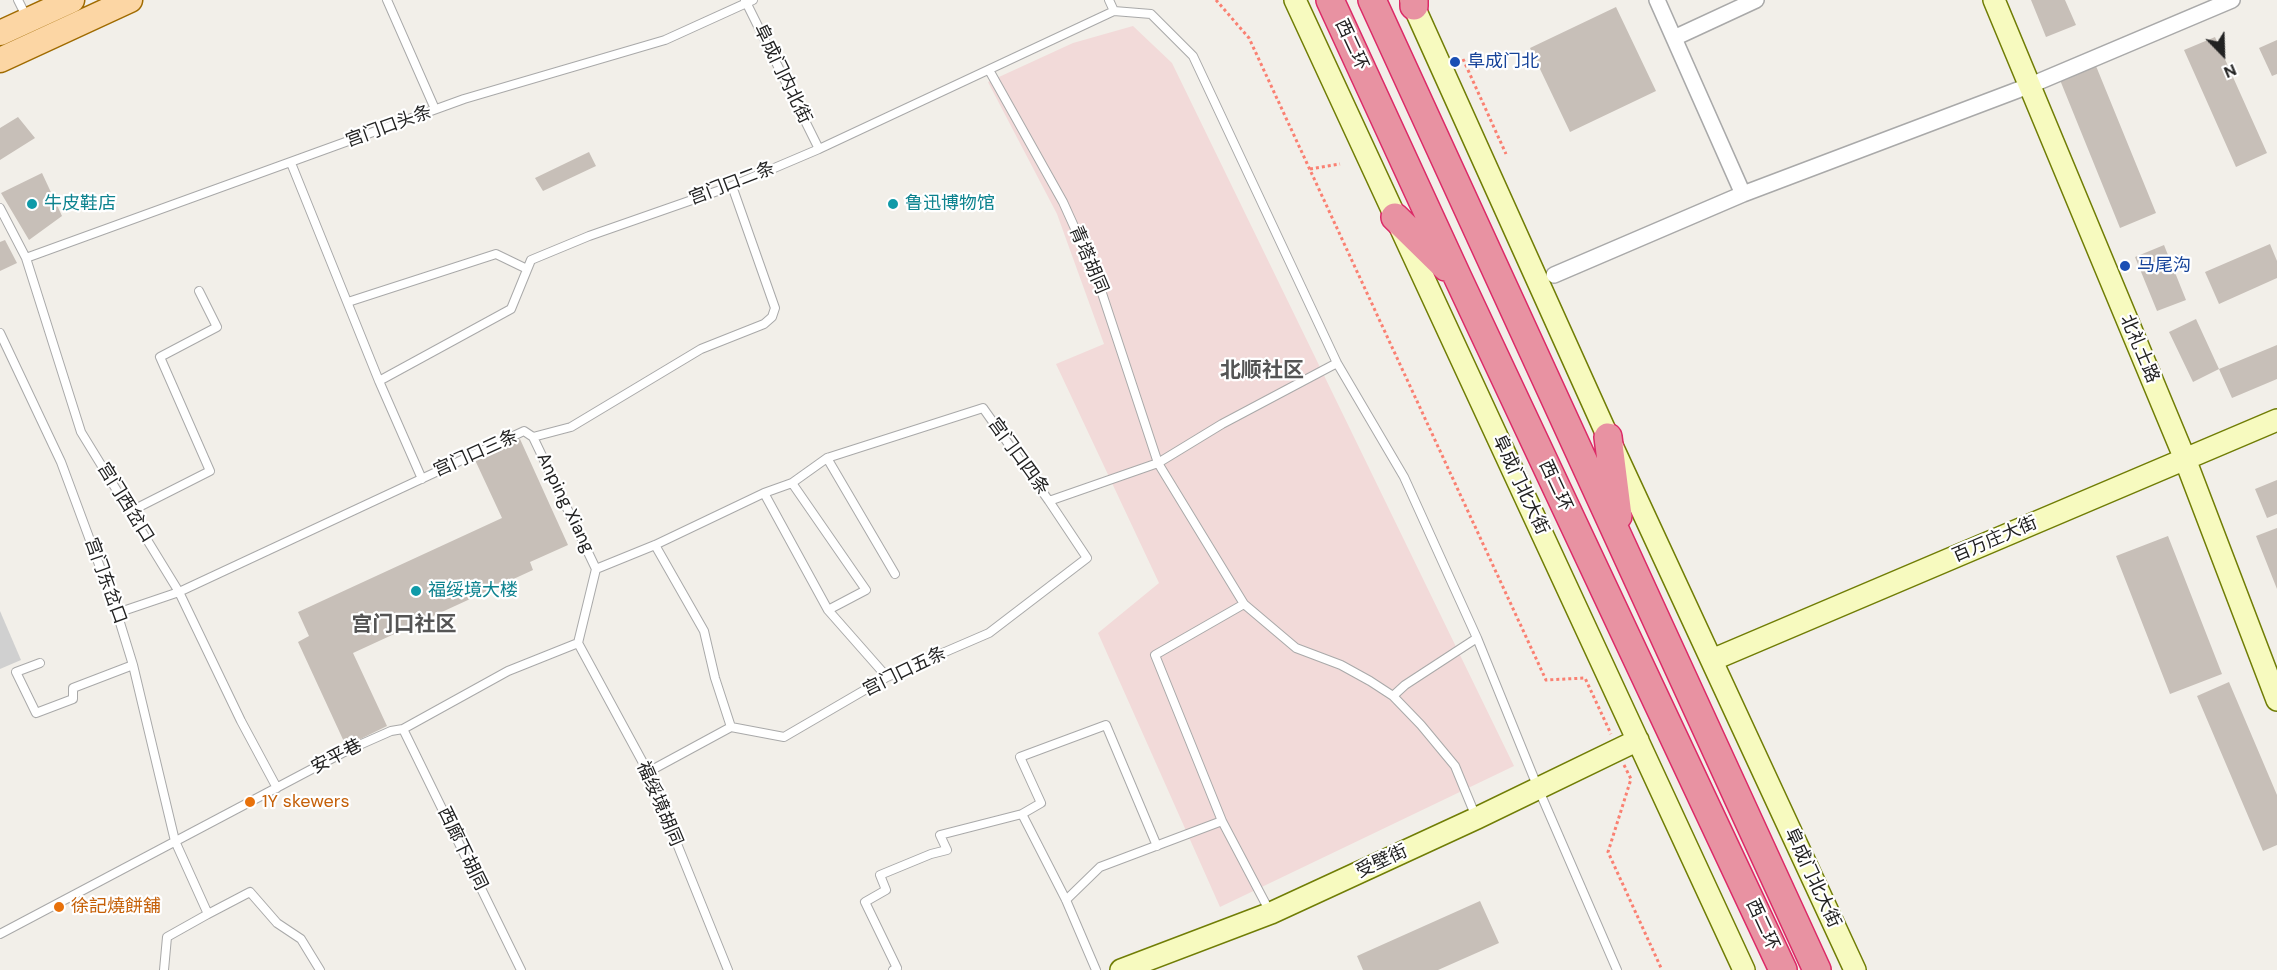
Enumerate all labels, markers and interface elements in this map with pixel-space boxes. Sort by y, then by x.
street label: 西二环 [1330,16,1372,74]
street label: 阜成门内北街 [749,21,815,127]
north arrow [2193,24,2253,84]
place label: 阜成门北 [1467,51,1539,73]
marker: 阜成门北 [1448,55,1462,69]
text: N [2221,59,2240,83]
street label: 宫门口头条 [343,101,435,153]
street label: 宫门口二条 [686,158,778,210]
place label: 牛皮鞋店 [44,193,116,215]
place label: 鲁迅博物馆 [905,193,995,215]
marker: 牛皮鞋店 [25,197,39,211]
marker: 鲁迅博物馆 [886,197,900,211]
street label: 青塔胡同 [1064,223,1112,297]
place label: 马尾沟 [2137,255,2191,277]
marker: 马尾沟 [2118,259,2132,273]
street label: 北礼士路 [2115,312,2163,386]
district label: 北顺社区 [1220,358,1304,384]
street label: 宫门口四条 [983,414,1053,500]
street label: 宫门口三条 [430,426,522,482]
street label: 阜成门北大街 [1487,431,1553,539]
street label: Anping Xiang [532,450,598,556]
street label: 西二环 [1534,457,1576,515]
street label: 宫门西岔口 [92,459,158,547]
street label: 百万庄大街 [1949,512,2041,568]
street label: 宫门东岔口 [79,535,131,627]
place label: 福绥境大楼 [428,580,518,602]
marker: 福绥境大楼 [409,584,423,598]
district label: 宫门口社区 [352,612,456,638]
street label: 宫门口五条 [860,643,950,701]
street label: 安平巷 [308,735,366,779]
street label: 福绥境胡同 [631,758,687,850]
place label: 1Y skewers [262,791,349,813]
marker: 1Y skewers [243,795,257,809]
street label: 西廊下胡同 [433,804,491,894]
street label: 阜成门北大街 [1779,824,1845,932]
street label: 受壁街 [1353,841,1411,883]
place label: 徐記燒餅舖 [71,896,161,918]
street label: 西二环 [1741,896,1783,954]
marker: 徐記燒餅舖 [52,900,66,914]

